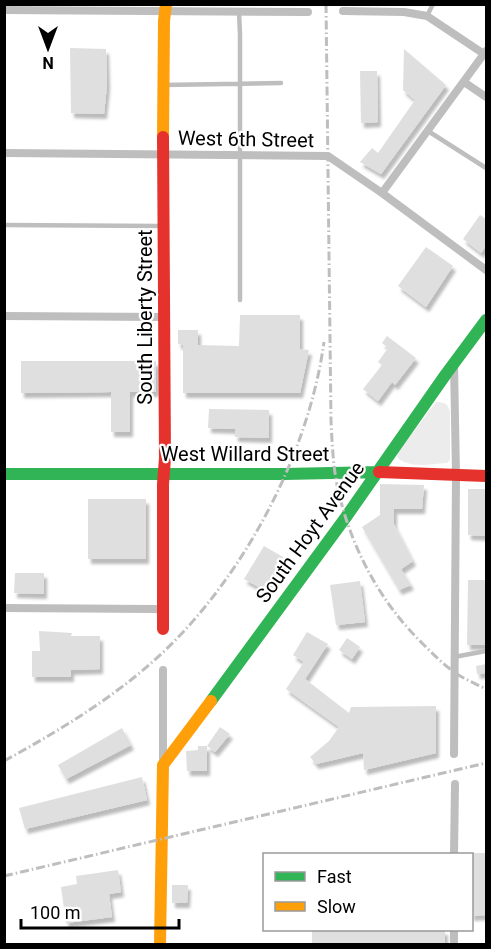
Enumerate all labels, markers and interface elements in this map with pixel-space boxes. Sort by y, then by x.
north arrow [18,18,78,78]
text: N [42,53,54,72]
street label: West 6th Street [178,126,314,152]
street label: South Liberty Street [133,229,157,405]
street label: West Willard Street [161,442,329,466]
street label: South Hoyt Avenue [251,457,369,607]
legend [263,853,473,931]
text: Fast [317,866,352,887]
scale bar [21,892,178,930]
text: Slow [317,896,356,917]
text: 100 m [30,902,81,923]

